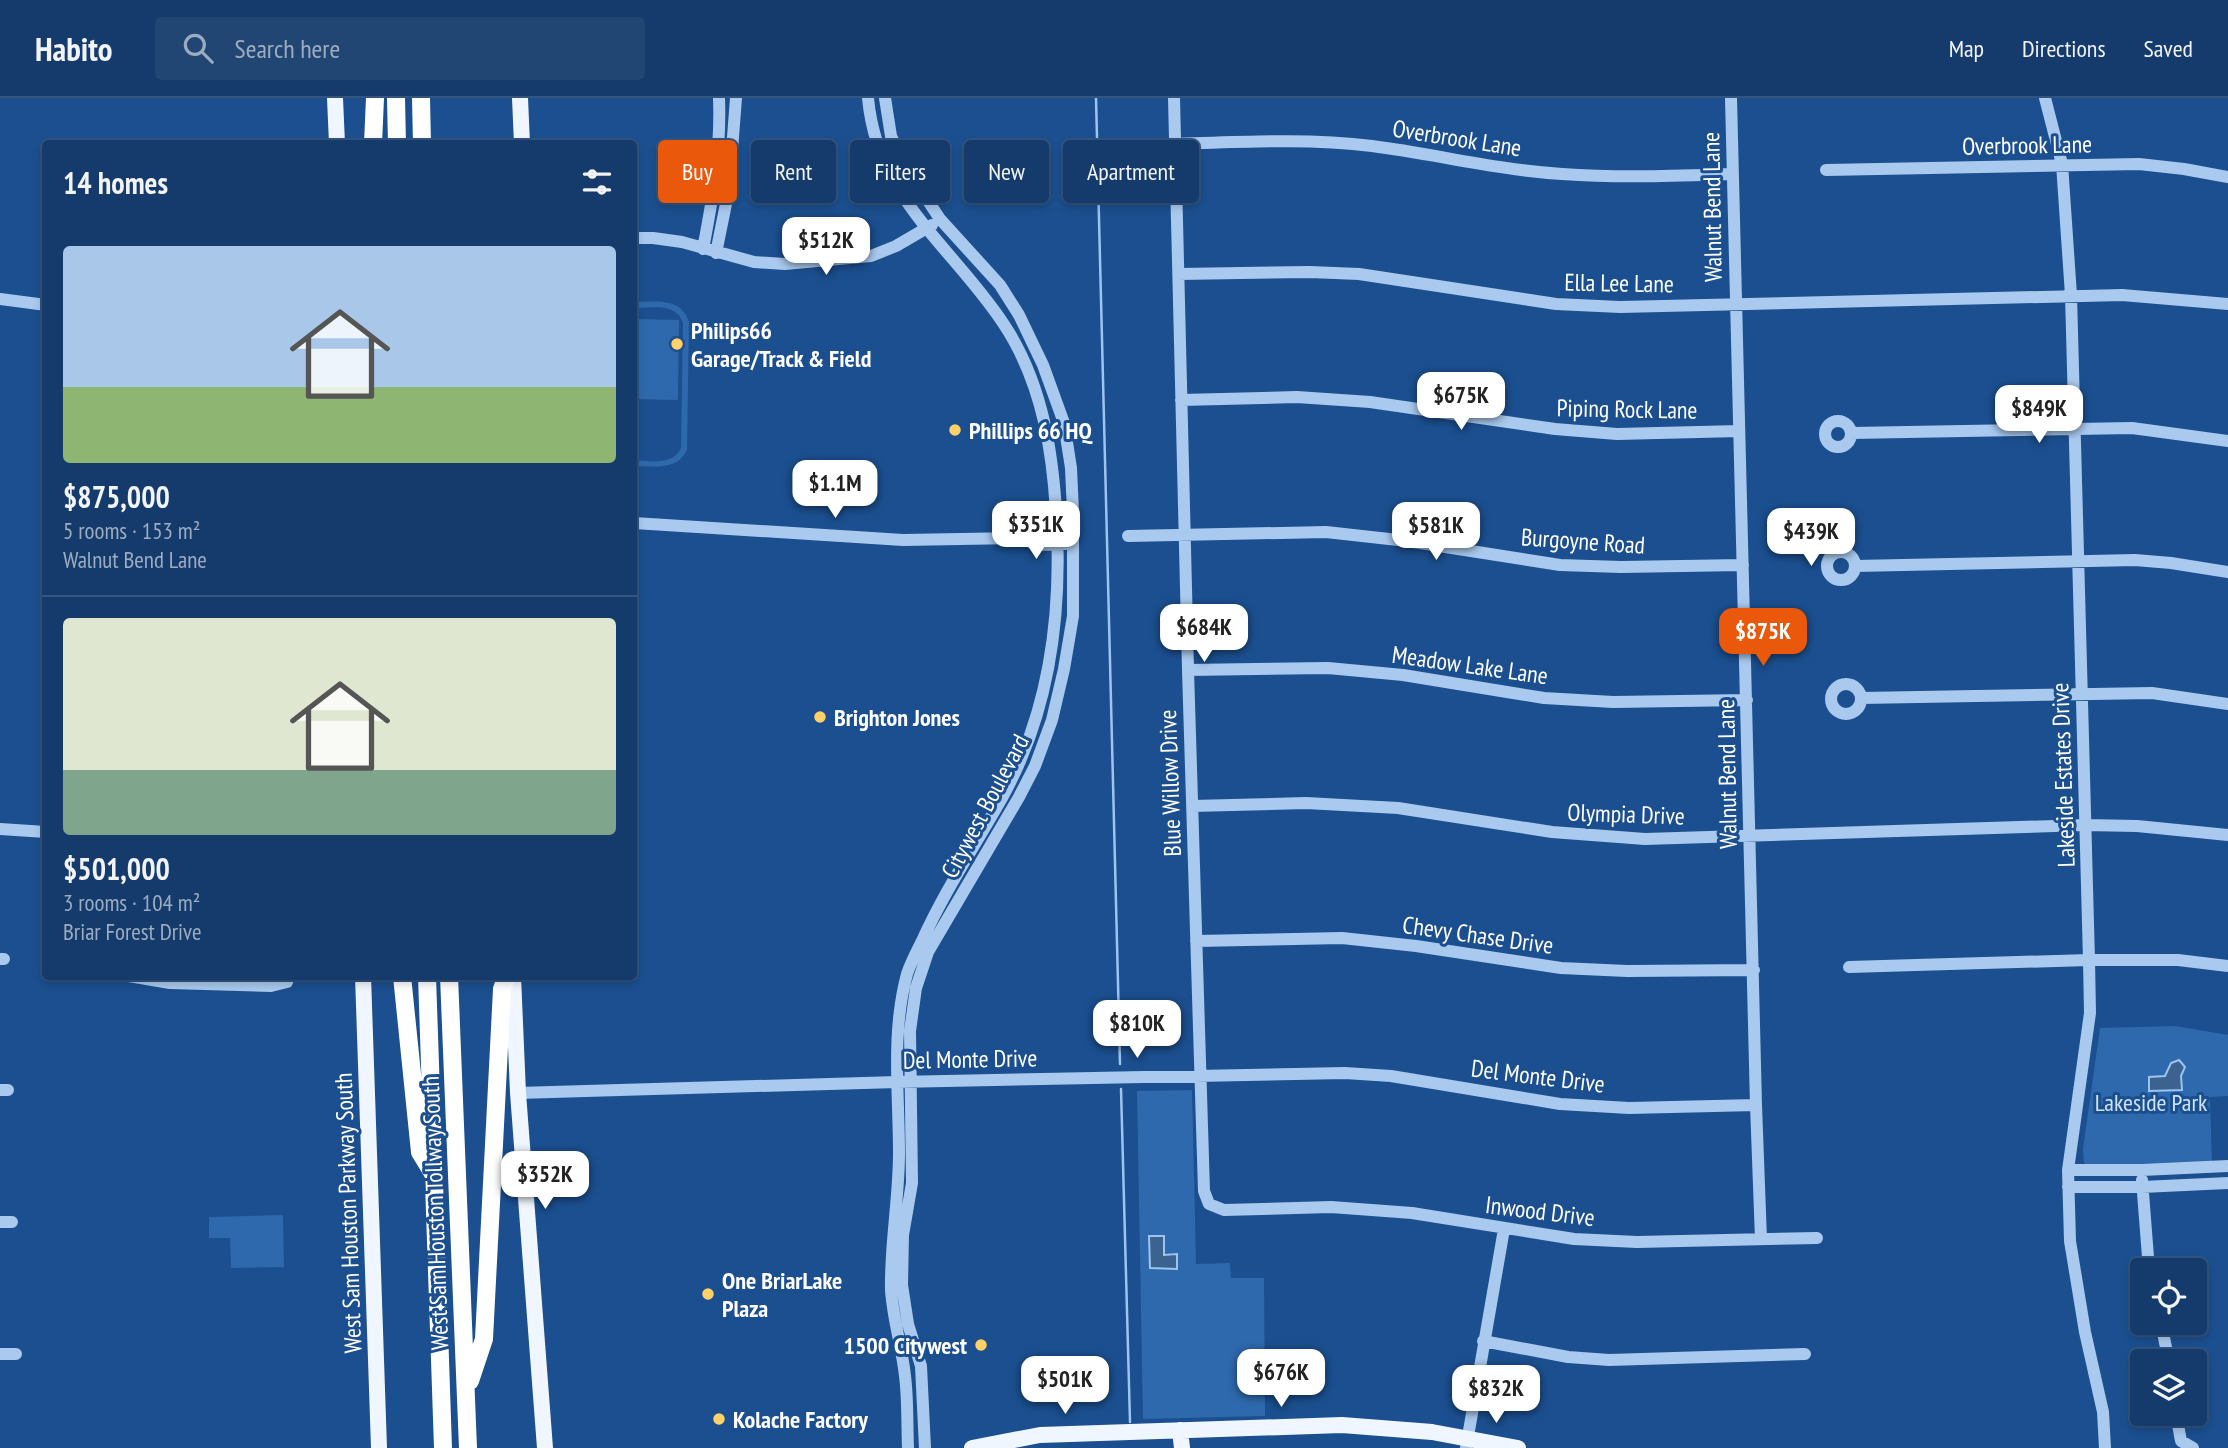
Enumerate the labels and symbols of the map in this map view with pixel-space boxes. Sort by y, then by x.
street label: Overbrook Lane [1390,113,1524,163]
street label: Overbrook Lane [1962,128,2092,162]
street label: Walnut Bend Lane [1695,132,1729,282]
pin: $512K [777,218,875,277]
street label: Ella Lee Lane [1564,267,1674,299]
place label: Philips66 Garage/Track & Field [691,315,871,374]
marker: Philips66 Garage/Track & Field [669,336,685,352]
pin: $675K [1412,372,1510,432]
pin: $849K [1990,386,2088,445]
street label: Piping Rock Lane [1556,392,1698,426]
place label: Phillips 66 HQ [969,415,1092,446]
marker: Phillips 66 HQ [947,422,963,438]
pin: $1.1M [786,460,884,520]
pin: $351K [987,502,1085,561]
pin: $581K [1387,503,1485,562]
pin: $439K [1762,508,1860,568]
street label: Burgoyne Road [1520,521,1646,561]
pin: $684K [1155,604,1253,664]
pin: $875K [1714,608,1812,668]
street label: Meadow Lake Lane [1390,639,1550,691]
street label: Lakeside Estates Drive [2044,682,2082,868]
street label: Walnut Bend Lane [1710,699,1744,849]
place label: Brighton Jones [834,702,960,733]
marker: Brighton Jones [812,709,828,725]
street label: Blue Willow Drive [1152,709,1188,857]
street label: Citywest Boulevard [934,729,1036,883]
street label: Olympia Drive [1567,796,1685,832]
street label: Chevy Chase Drive [1401,909,1555,961]
pin: $810K [1088,1000,1186,1060]
street label: Del Monte Drive [903,1042,1037,1076]
street label: Del Monte Drive [1469,1052,1607,1100]
street label: West Sam Houston Parkway South [328,1072,368,1354]
street label: West Sam Houston Tollway South [415,1075,455,1351]
park label: Lakeside Park [2095,1087,2208,1118]
pin: $352K [496,1152,594,1211]
street label: Inwood Drive [1484,1189,1596,1233]
place label: One BriarLake Plaza [722,1265,842,1324]
marker: One BriarLake Plaza [700,1286,716,1302]
place label: 1500 Citywest [843,1330,967,1361]
marker: 1500 Citywest [973,1337,989,1353]
pin: $676K [1232,1350,1330,1409]
pin: $501K [1016,1356,1114,1416]
pin: $832K [1447,1366,1545,1425]
place label: Kolache Factory [733,1404,868,1435]
marker: Kolache Factory [711,1411,727,1427]

